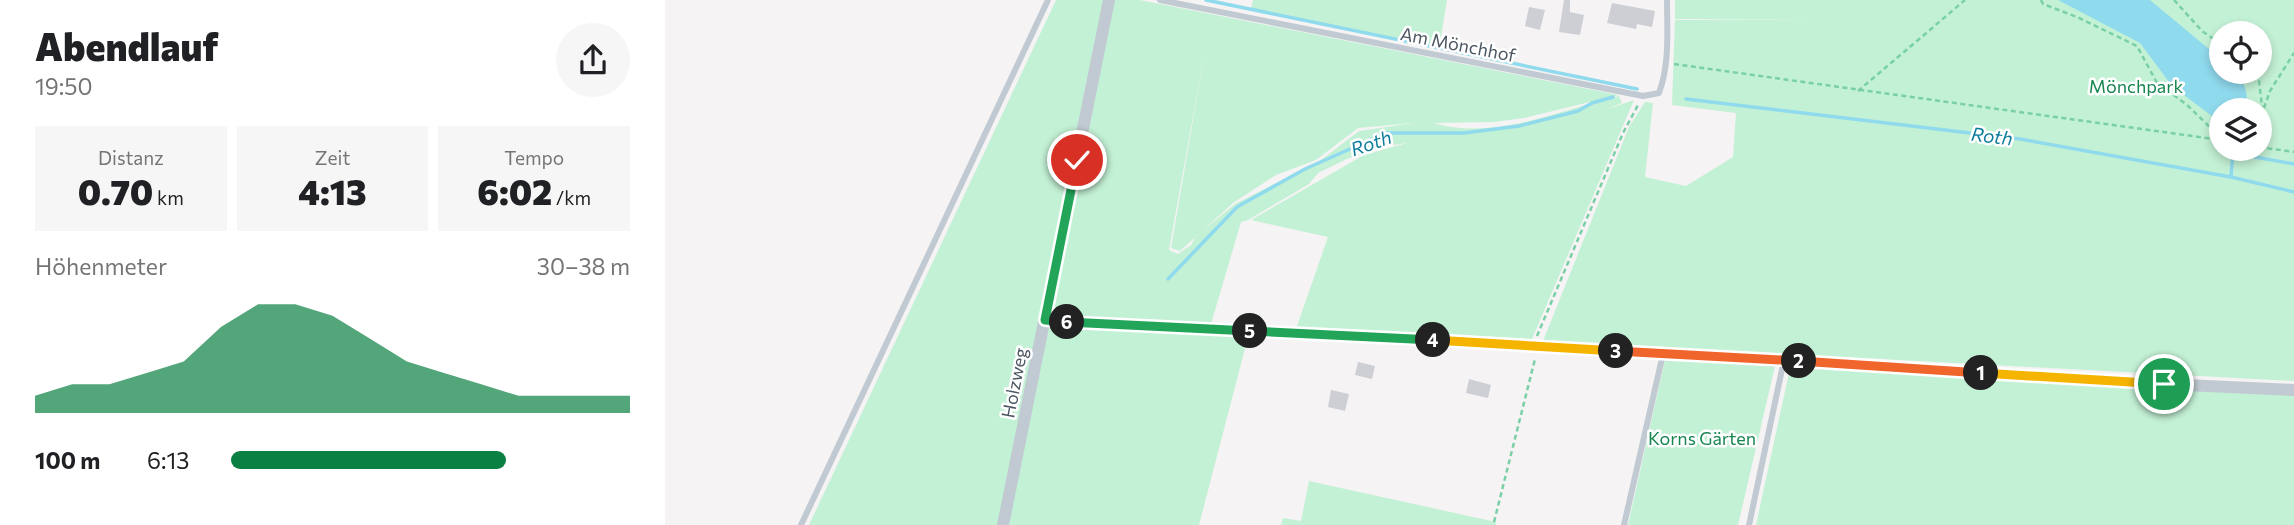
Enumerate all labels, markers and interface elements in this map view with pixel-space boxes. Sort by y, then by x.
map controls [2209,21,2272,161]
button: locate [2209,21,2272,84]
text: Abendlauf [35,22,218,69]
street label: Am Mönchhof [1399,22,1519,66]
button: share [556,23,630,97]
text: 19:50 [35,72,92,100]
park label: Mönchpark [2089,75,2183,97]
button: layers [2209,98,2272,161]
water label: Roth [1970,122,2014,149]
water label: Roth [1347,125,1394,160]
pin [1047,130,1107,190]
icon: check [1058,141,1096,179]
text: Distanz [98,146,164,169]
text: Zeit [315,146,350,169]
text: Tempo [504,146,564,169]
text: 0.70 [78,169,153,212]
text: 4:13 [298,169,367,212]
text: 6:02 [477,169,552,212]
text: km [153,186,184,209]
text: /km [552,186,591,209]
text: Höhenmeter [35,252,167,280]
text: 30–38 m [537,252,630,280]
pin: 6 [1049,304,1085,340]
text: 6 [1061,310,1072,333]
pin: 5 [1233,314,1267,348]
text: 5 [1244,319,1255,342]
pin: 4 [1415,322,1451,358]
text: 4 [1427,328,1438,351]
pin: 3 [1599,334,1633,368]
text: 3 [1610,339,1621,362]
pin: 2 [1781,344,1817,378]
street label: Holzweg [996,346,1032,420]
text: 2 [1793,349,1804,372]
pin [2134,354,2194,414]
pin: 1 [1963,356,1999,390]
text: 1 [1976,361,1985,384]
icon: arrive [2145,365,2183,403]
park label: Korns Gärten [1648,427,1756,449]
text: 100 m [35,446,100,474]
text: 6:13 [147,446,189,474]

